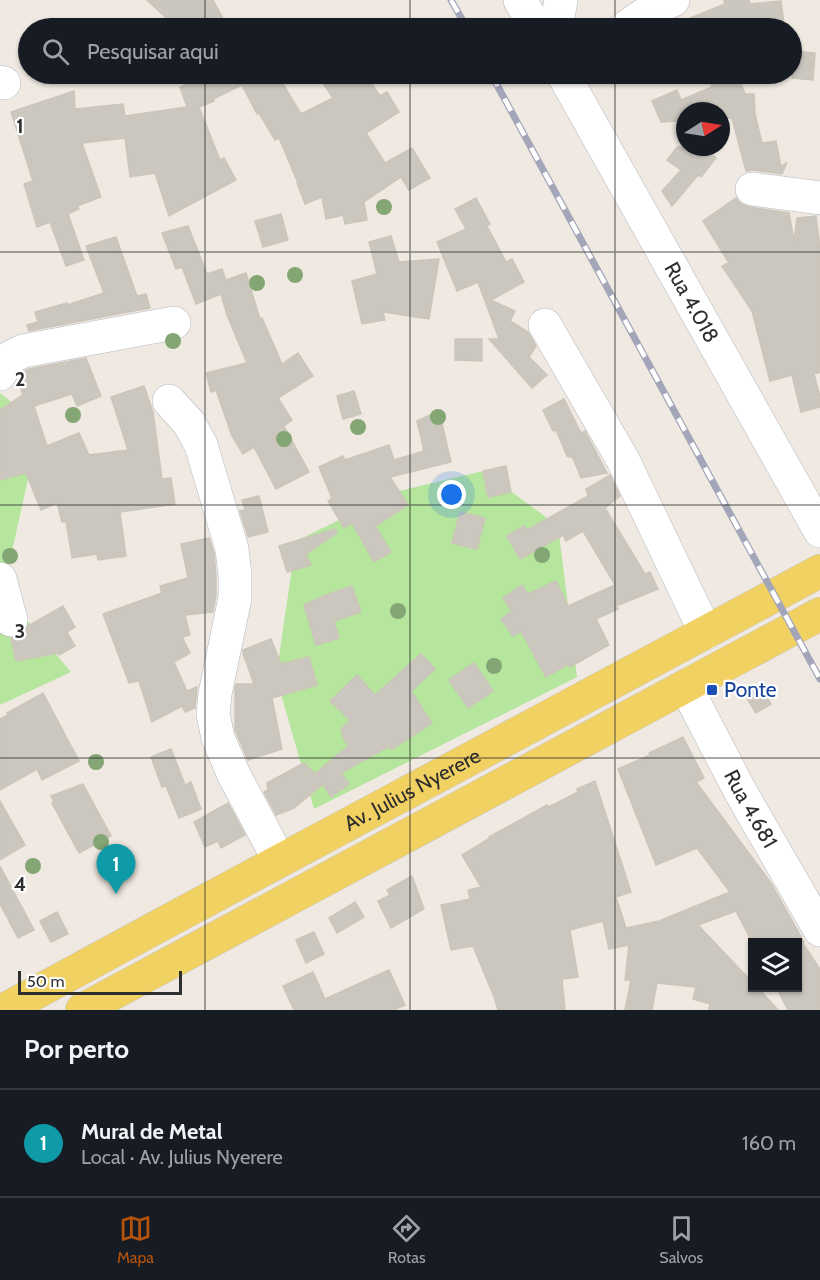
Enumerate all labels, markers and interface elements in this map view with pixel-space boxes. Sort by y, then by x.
search box [18,18,802,84]
icon: search [39,35,72,68]
text: Pesquisar aqui [87,38,219,65]
north arrow [676,102,730,156]
text: 1 [16,114,24,138]
street label: Rua 4.018 [659,257,724,347]
text: 2 [15,367,25,391]
your location [437,480,466,509]
text: 3 [15,619,25,643]
place label: Ponte [724,677,777,702]
marker: Ponte [705,683,719,697]
street label: Av. Julius Nyerere [340,743,485,836]
street label: Rua 4.681 [719,765,783,852]
pin: 1 [96,844,136,894]
text: 4 [14,872,26,896]
map controls [748,938,802,992]
button: layers [748,938,802,992]
scale bar [18,968,182,996]
text: 50 m [27,972,64,991]
text: Por perto [24,1033,129,1065]
text: Mural de Metal [81,1118,223,1145]
text: 1 [40,1131,47,1155]
text: 160 m [742,1131,796,1155]
text: Local · Av. Julius Nyerere [81,1145,283,1169]
tab: Mapa [117,1212,154,1267]
tab: Rotas [388,1212,426,1267]
tab: Salvos [659,1212,703,1267]

